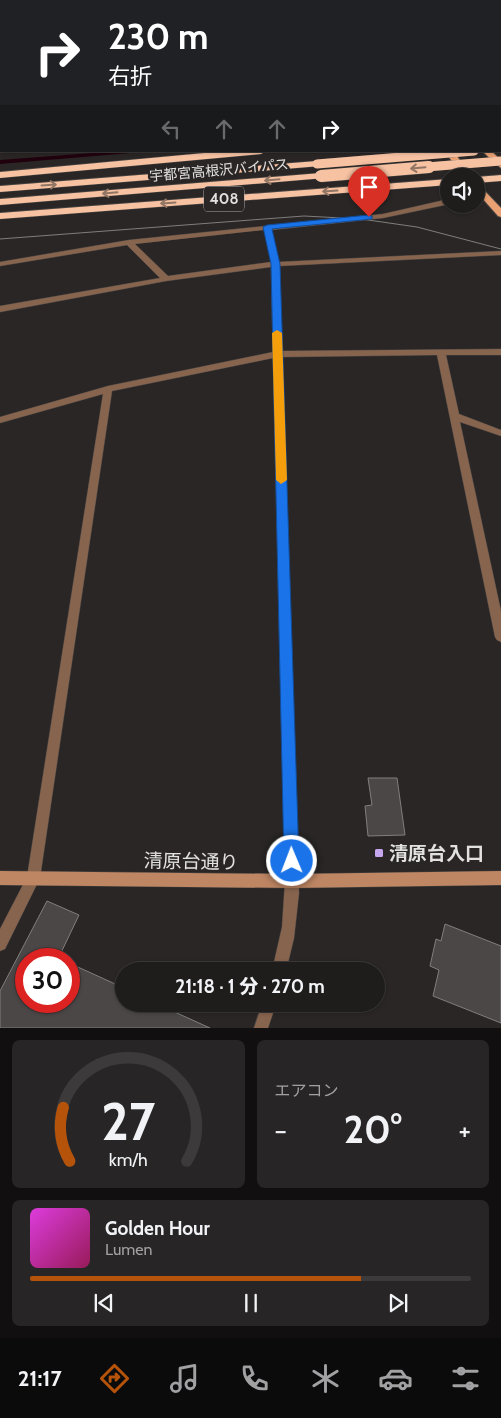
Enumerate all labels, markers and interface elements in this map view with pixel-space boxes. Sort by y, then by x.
text: 230 m [108,15,208,58]
icon: right [25,20,90,85]
text: 右折 [108,63,152,90]
icon: left [157,115,185,143]
icon: ahead [210,115,238,143]
icon: ahead [263,115,291,143]
icon: right [316,115,344,143]
street label: 宇都宮高根沢バイパス [149,155,289,185]
one-way arrow [410,163,426,173]
pin [348,166,390,217]
map controls [440,168,485,213]
button: sound [440,168,485,213]
icon: arrive [355,173,383,201]
one-way arrow [264,175,280,184]
one-way arrow [40,180,56,190]
road number: 408 [204,186,244,212]
one-way arrow [323,186,339,195]
one-way arrow [102,188,118,198]
one-way arrow [161,199,177,208]
position arrow [265,834,317,886]
place label: 清原台入口 [389,842,484,865]
marker: 清原台入口 [373,847,385,859]
street label: 清原台通り [143,849,239,874]
speed limit sign: 30 [15,948,80,1013]
text: 21:18 · 1 分 · 270 m [175,975,325,998]
text: エアコン [275,1081,339,1100]
text: 27 [101,1090,156,1153]
text: 20° [344,1106,402,1153]
text: − [275,1113,287,1147]
text: + [459,1113,471,1147]
text: km/h [109,1149,148,1170]
text: Golden Hour [105,1217,210,1240]
text: Lumen [105,1240,152,1259]
icon: previous [90,1289,118,1317]
icon: pause [237,1289,265,1317]
icon: next [384,1289,412,1317]
icon: directions [97,1361,132,1396]
icon: music [167,1361,202,1396]
icon: phone [237,1361,272,1396]
icon: climate [308,1361,343,1396]
icon: car [378,1361,413,1396]
icon: filters [448,1361,483,1396]
text: 21:17 [18,1365,62,1392]

